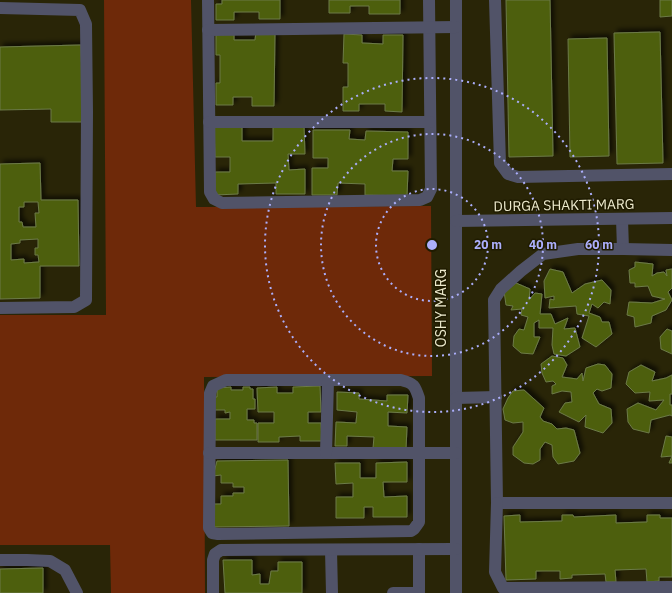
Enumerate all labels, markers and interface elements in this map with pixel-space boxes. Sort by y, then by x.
street label: DURGA SHAKTI MARG [493,195,635,215]
text: 20 m [474,237,502,252]
text: 40 m [529,237,557,252]
text: 60 m [585,237,613,252]
centre of rings [425,238,439,252]
street label: OSHY MARG [432,269,450,347]

